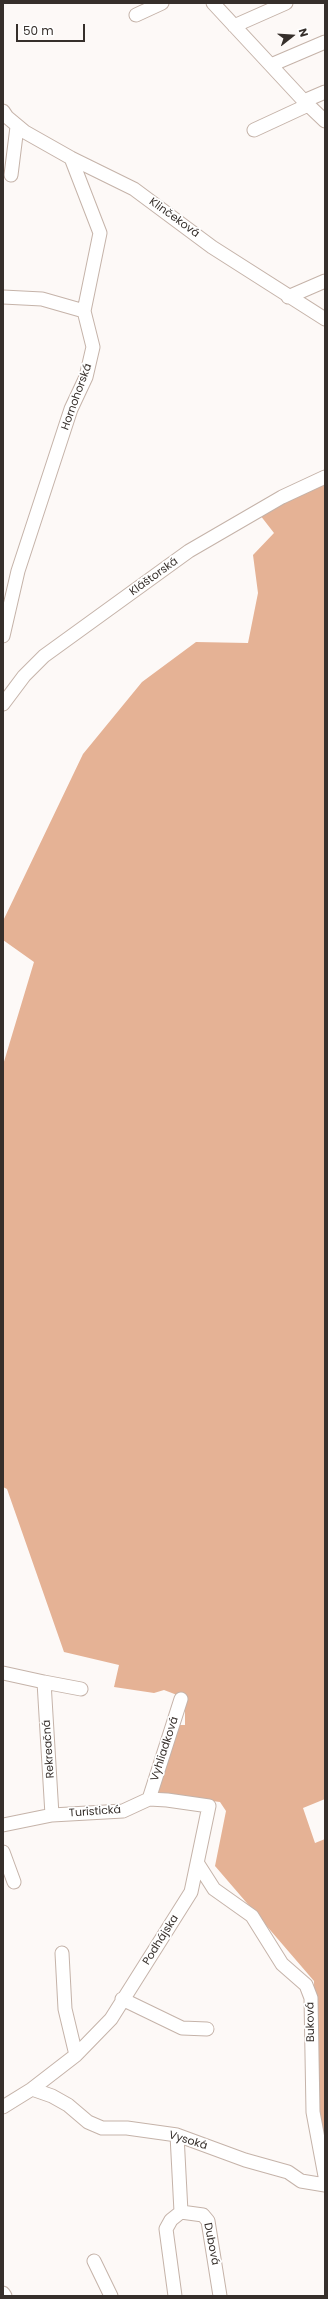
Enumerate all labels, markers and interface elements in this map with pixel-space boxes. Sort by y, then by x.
scale bar [18,16,87,42]
north arrow [272,16,312,56]
text: 50 m [23,22,54,39]
text: N [295,26,312,39]
street label: Klinčeková [146,195,202,241]
street label: Hornohorská [59,362,95,432]
street label: Kláštorská [127,555,181,599]
street label: Vyhliadková [148,1715,182,1783]
street label: Rekreačná [40,1719,58,1779]
street label: Turistická [69,1804,121,1820]
street label: Podhájska [140,1912,182,1968]
street label: Buková [304,2002,318,2042]
street label: Vysoká [167,2129,209,2153]
street label: Dubová [200,2222,222,2266]

